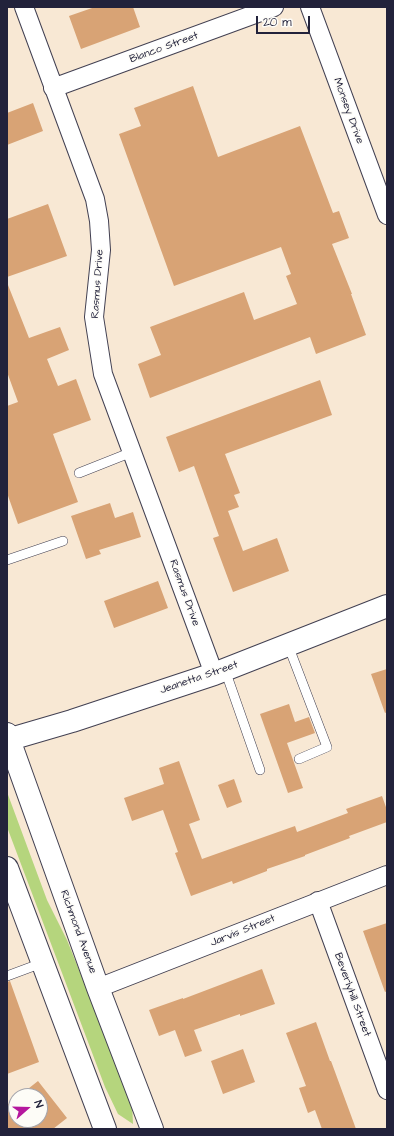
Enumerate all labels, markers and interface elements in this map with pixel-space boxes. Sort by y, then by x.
scale bar [258,8,312,34]
text: 20 m [263,14,292,31]
street label: Blanco Street [128,29,200,67]
street label: Monsey Drive [330,76,366,146]
street label: Rasmus Drive [89,249,107,319]
street label: Rasmus Drive [166,558,202,628]
street label: Jeanetta Street [158,658,240,698]
street label: Richmond Avenue [57,888,99,976]
street label: Jarvis Street [209,912,277,950]
street label: Beverlyhill Street [331,951,373,1039]
north arrow [8,1088,48,1128]
text: N [31,1098,47,1110]

